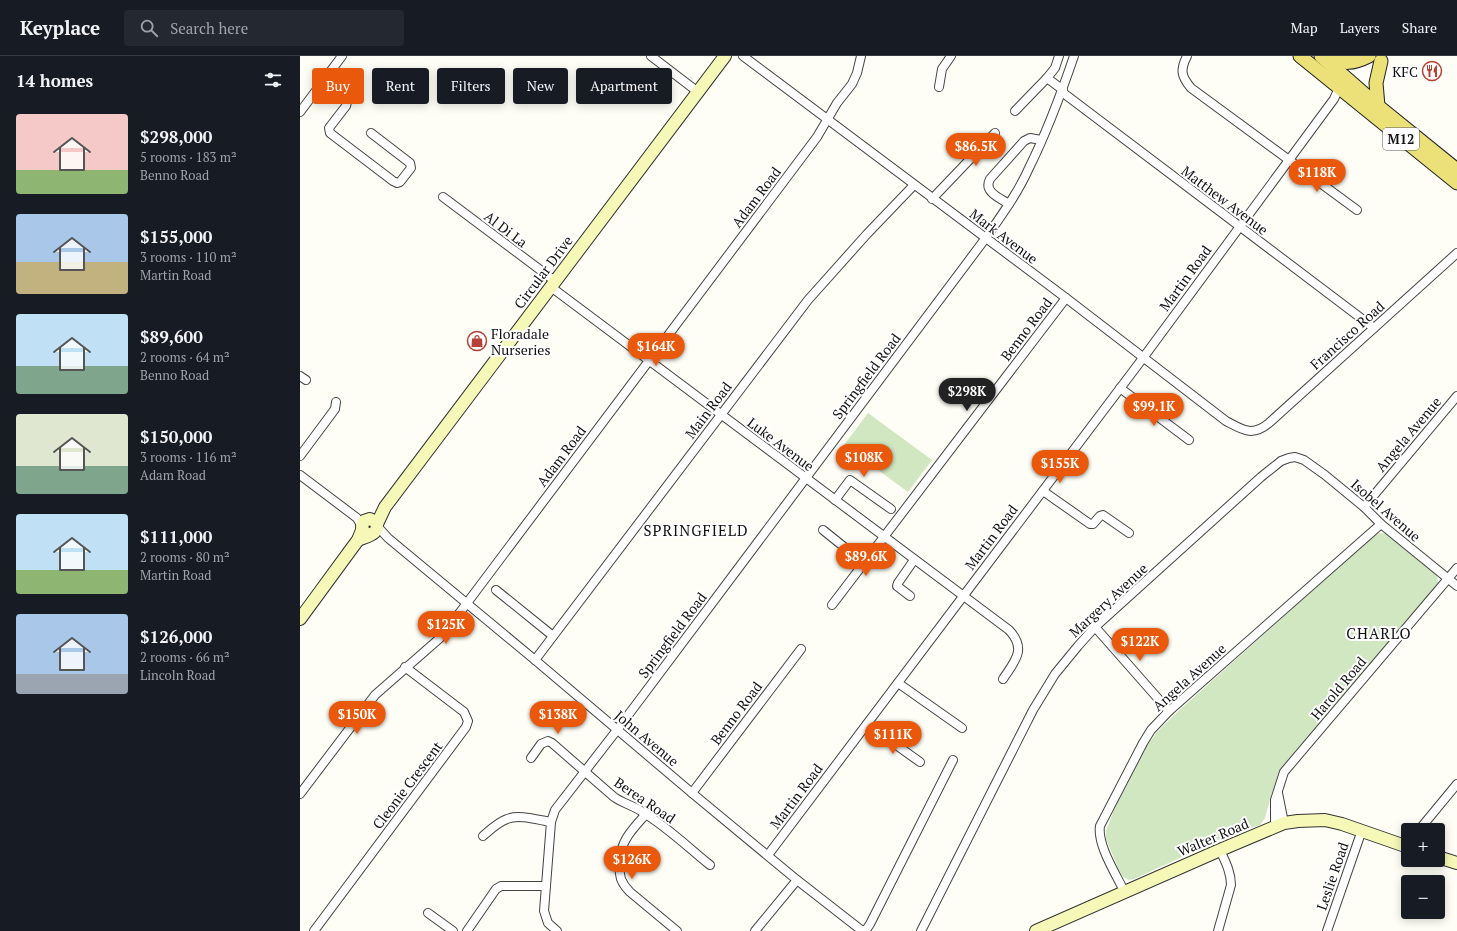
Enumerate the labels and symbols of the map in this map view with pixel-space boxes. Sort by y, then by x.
restaurant icon: KFC [1421,60,1443,82]
place label: KFC [1392,62,1418,81]
road number: M12 [1383,128,1419,150]
pin: $86.5K [943,133,1009,167]
pin: $118K [1289,159,1345,193]
street label: Matthew Avenue [1178,161,1272,239]
street label: Adam Road [727,163,785,231]
street label: Mark Avenue [966,204,1042,268]
street label: Al Di La [481,207,531,251]
street label: Circular Drive [509,232,577,312]
street label: Martin Road [1155,241,1215,315]
street label: Benno Road [996,293,1056,365]
street label: Francisco Road [1306,296,1388,373]
place label: Floradale Nurseries [491,324,550,359]
street label: Springfield Road [827,329,905,423]
shop icon: Floradale Nurseries [466,330,488,352]
pin: $164K [628,333,684,367]
street label: Main Road [680,378,736,442]
pin: $298K [939,378,995,412]
street label: Angela Avenue [1371,392,1445,476]
pin: $99.1K [1121,393,1187,427]
street label: Luke Avenue [744,413,818,475]
street label: Adam Road [532,422,590,490]
pin: $108K [836,444,892,478]
pin: $155K [1032,450,1088,484]
street label: Isobel Avenue [1347,474,1425,546]
street label: Martin Road [960,500,1022,573]
district label: SPRINGFIELD [643,520,749,540]
pin: $89.6K [833,543,899,577]
street label: Margery Avenue [1065,559,1151,641]
street label: Springfield Road [633,588,711,682]
pin: $125K [418,611,474,645]
district label: CHARLO [1346,623,1412,643]
pin: $122K [1112,628,1168,662]
street label: Angela Avenue [1148,639,1230,715]
street label: Harold Road [1306,652,1370,724]
street label: Benno Road [706,677,766,749]
pin: $150K [329,701,385,735]
pin: $138K [530,701,586,735]
street label: John Avenue [611,706,683,770]
pin: $111K [865,721,921,755]
street label: Cleonie Crescent [368,737,447,833]
street label: Martin Road [765,759,827,832]
street label: Berea Road [611,773,679,828]
street label: Walter Road [1174,813,1252,861]
street label: Leslie Road [1311,839,1353,913]
pin: $126K [604,846,660,880]

